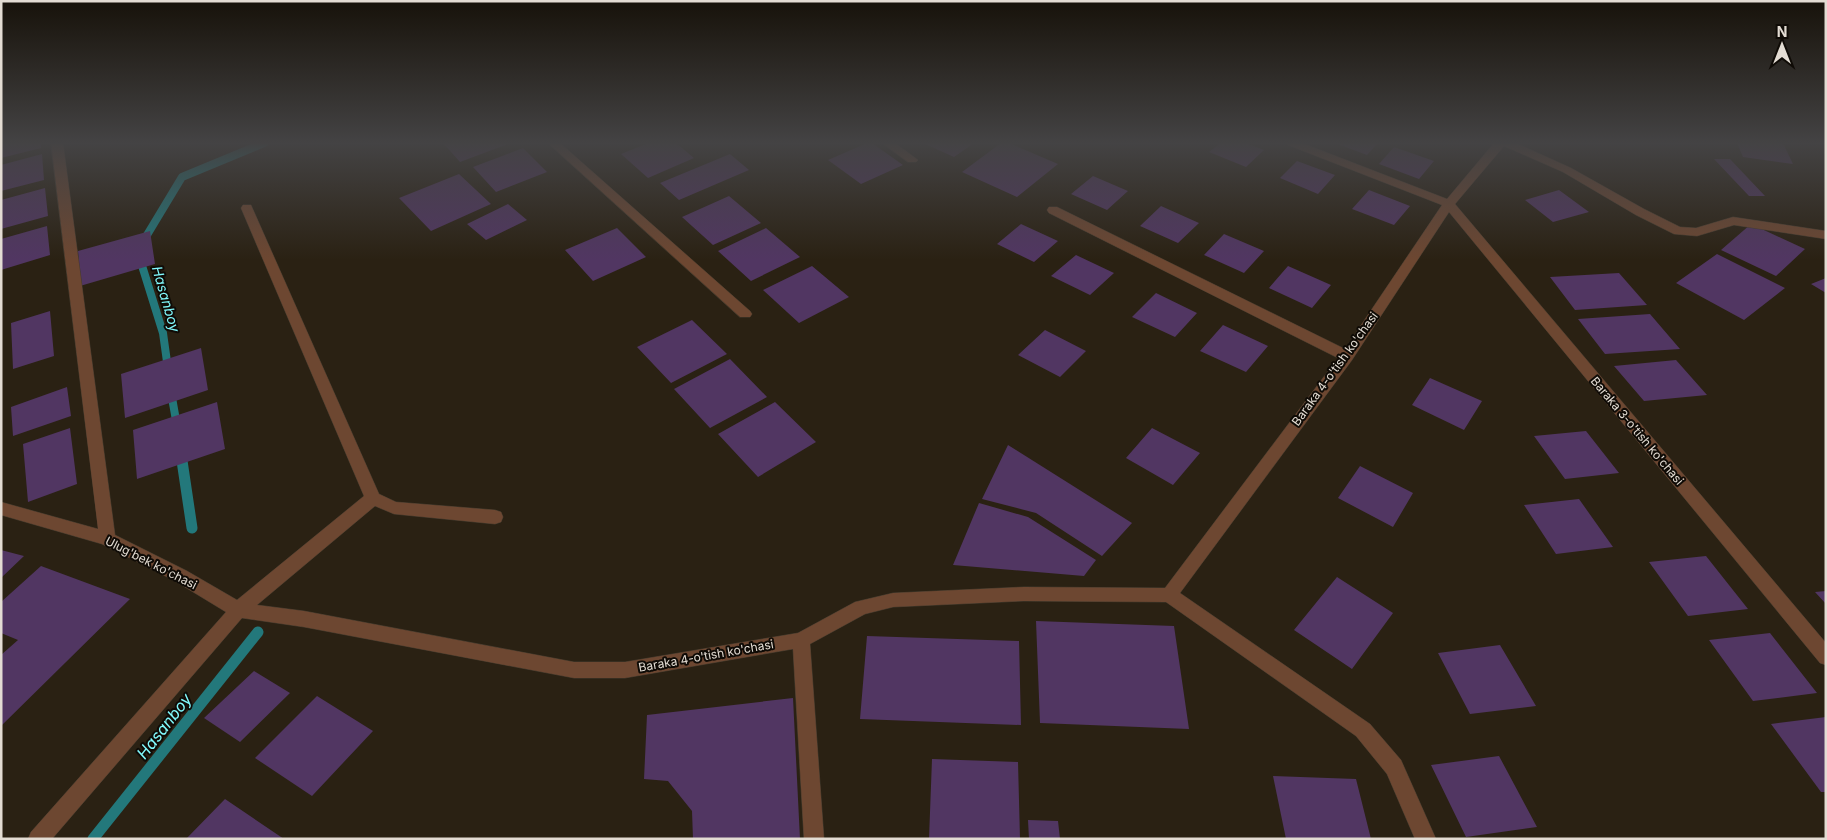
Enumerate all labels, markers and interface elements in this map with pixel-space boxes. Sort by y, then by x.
north arrow [1757,20,1807,70]
text: N [1777,23,1787,40]
water label: Hasanboy [149,264,184,335]
street label: Baraka 4-o'tish ko'chasi [1288,309,1381,428]
street label: Baraka 3-o'tish ko'chasi [1588,374,1687,488]
street label: Ulug'bek ko'chasi [103,533,200,592]
street label: Baraka 4-o'tish ko'chasi [637,636,775,675]
water label: Hasanboy [132,689,196,763]

